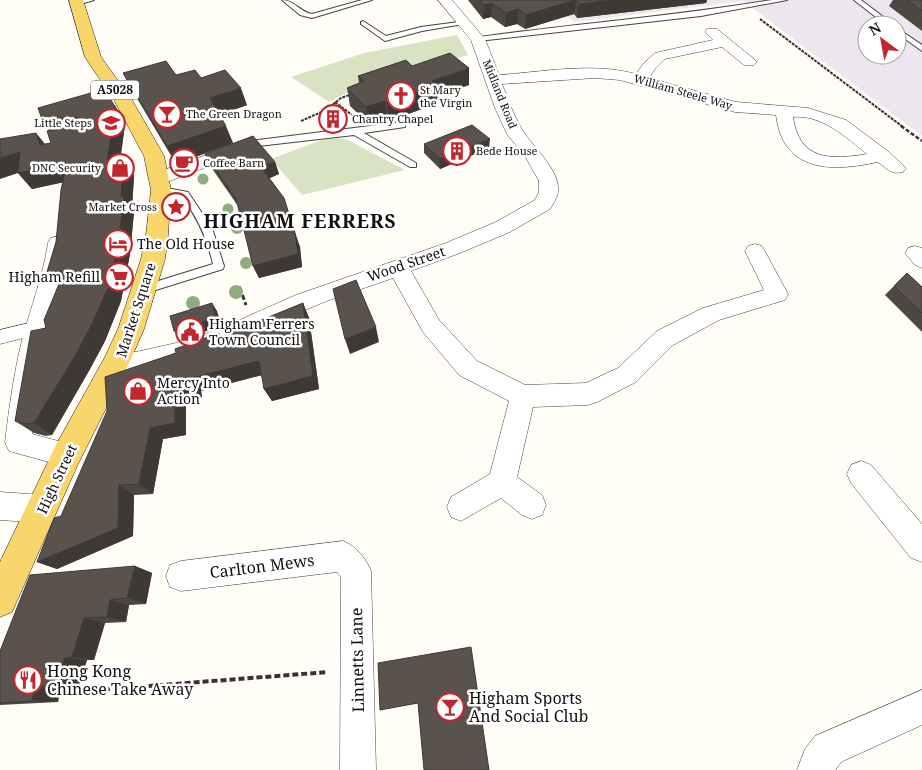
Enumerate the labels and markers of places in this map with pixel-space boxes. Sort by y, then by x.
church icon: St Mary the Virgin [386,81,416,111]
place label: St Mary the Virgin [420,82,472,110]
bar icon: The Green Dragon [152,99,182,129]
building icon: Chantry Chapel [318,104,348,134]
place label: The Green Dragon [186,106,282,121]
school or university icon: Little Steps [96,108,126,138]
place label: Chantry Chapel [352,111,434,126]
place label: Little Steps [34,115,92,130]
building icon: Bede House [442,136,472,166]
place label: Bede House [476,143,538,158]
cafe icon: Coffee Barn [169,148,199,178]
shop icon: DNC Security [105,153,135,183]
place label: Coffee Barn [203,155,264,170]
place label: DNC Security [32,160,102,175]
place icon: Market Cross [161,192,191,222]
place label: Market Cross [88,199,157,214]
hotel icon: The Old House [103,229,133,259]
place label: The Old House [137,234,234,253]
supermarket icon: Higham Refill [104,262,134,292]
place label: Higham Refill [9,267,101,286]
place label: Higham Ferrers Town Council [209,314,315,349]
public building icon: Higham Ferrers Town Council [175,317,205,347]
place label: Mercy Into Action [157,373,230,408]
shop icon: Mercy Into Action [123,376,153,406]
place label: Hong Kong Chinese Take Away [47,660,194,700]
restaurant icon: Hong Kong Chinese Take Away [13,665,43,695]
place label: Higham Sports And Social Club [469,687,588,727]
bar icon: Higham Sports And Social Club [435,692,465,722]

